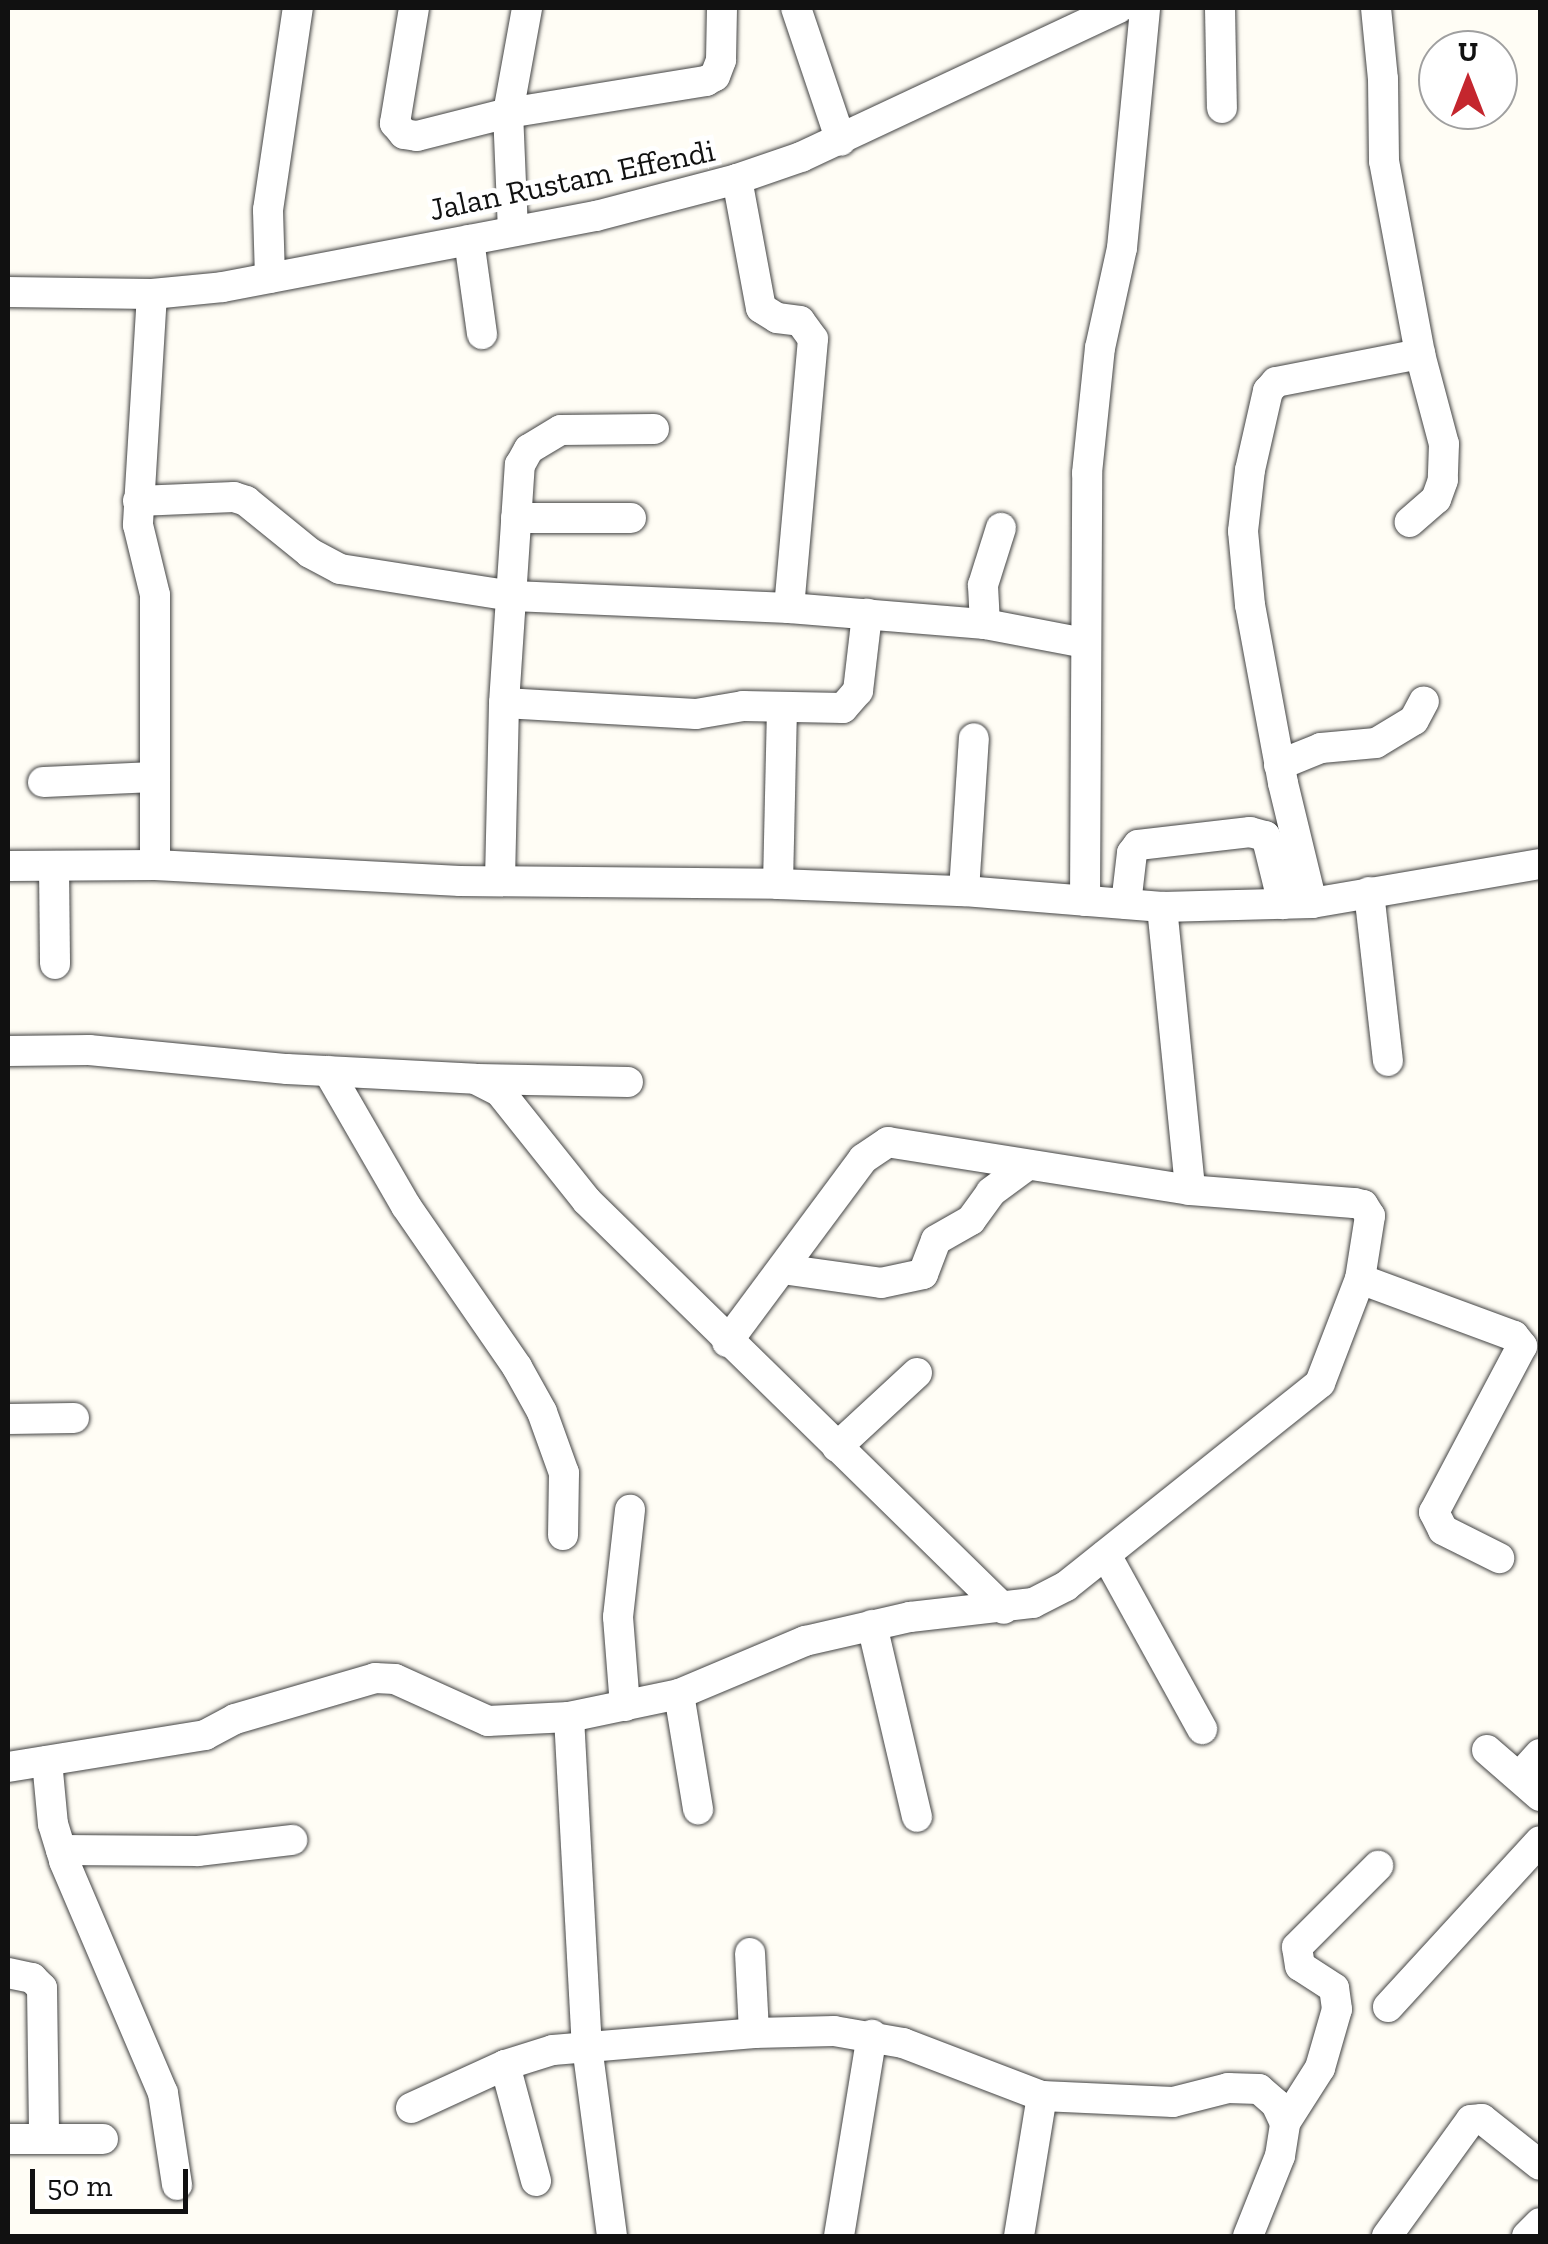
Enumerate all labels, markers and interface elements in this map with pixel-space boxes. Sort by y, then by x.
north arrow [1418,30,1518,130]
text: U [1458,35,1478,68]
street label: Jalan Rustam Effendi [426,131,718,229]
scale bar [35,2149,192,2211]
text: 50 m [47,2168,112,2204]

